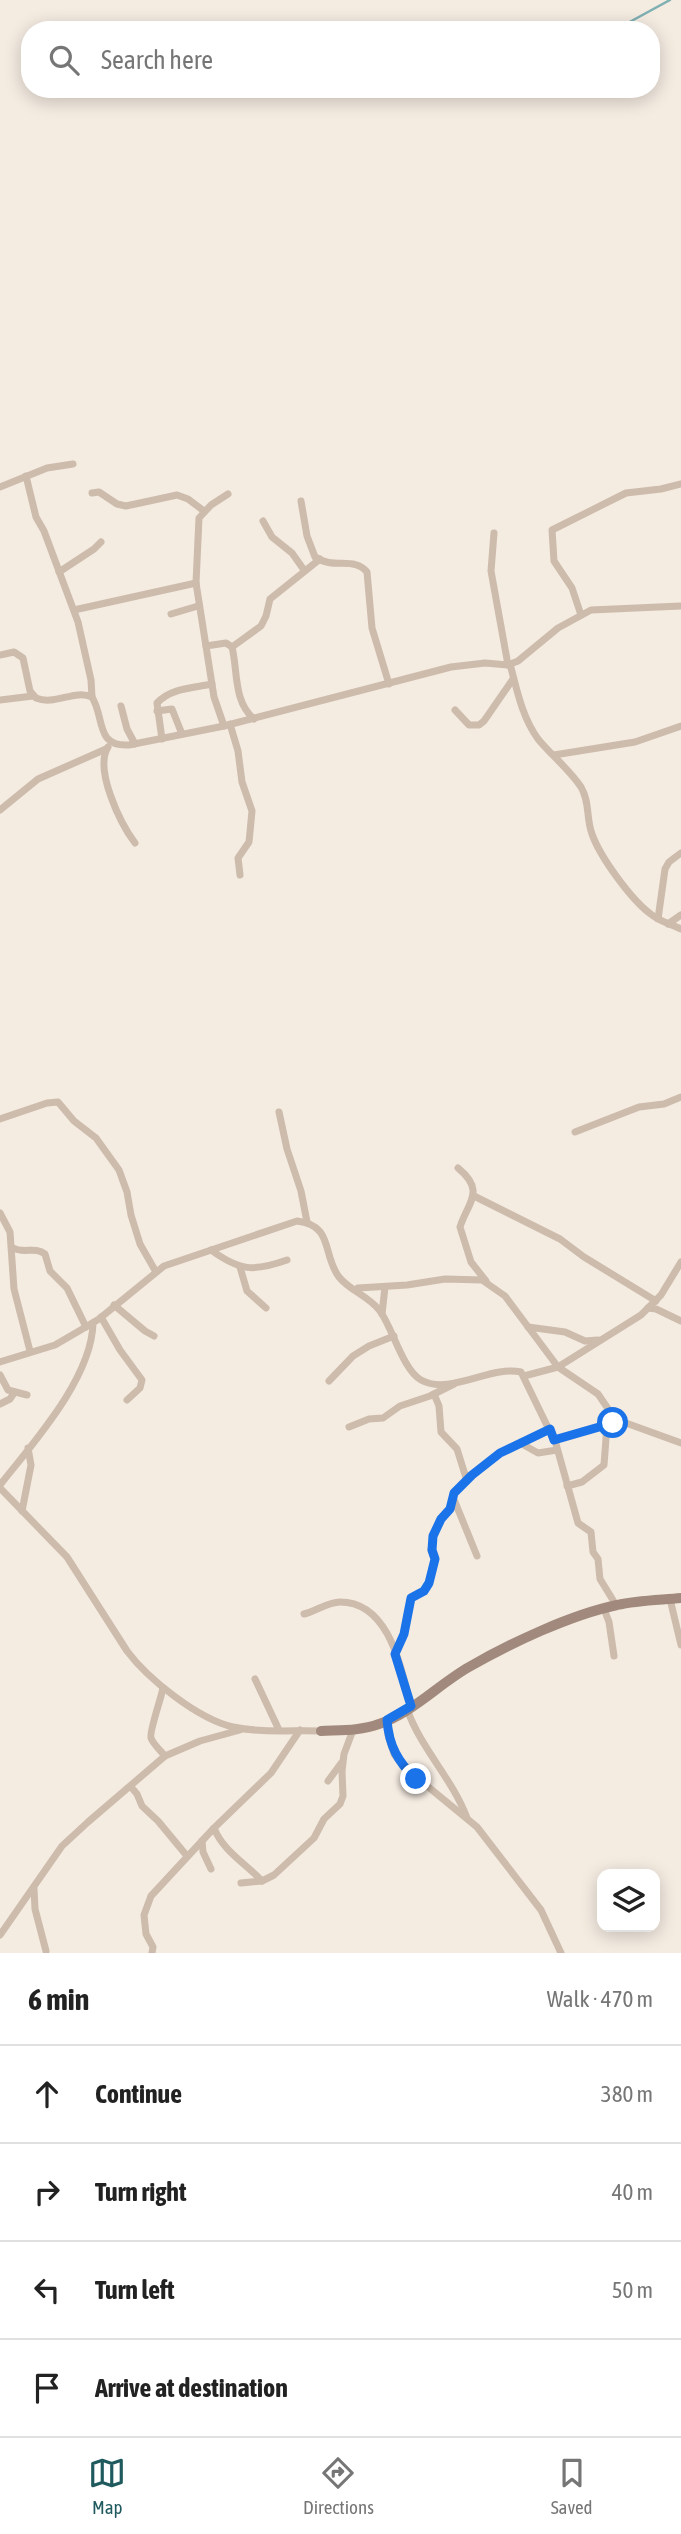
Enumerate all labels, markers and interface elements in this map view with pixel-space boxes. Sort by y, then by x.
search box [21,21,660,98]
icon: search [45,41,83,79]
text: Search here [101,45,213,75]
route start [597,1407,628,1438]
route end [400,1763,431,1794]
map controls [597,1869,660,1932]
button: layers [597,1869,660,1932]
text: 6 min [28,1982,89,2016]
text: Walk · 470 m [547,1986,653,2012]
icon: ahead [28,2075,66,2113]
text: Continue [95,2079,182,2109]
text: 380 m [601,2081,653,2107]
icon: right [28,2173,66,2211]
text: Turn right [95,2177,186,2207]
text: 40 m [612,2179,653,2205]
icon: left [28,2271,66,2309]
text: Turn left [95,2275,175,2305]
text: 50 m [612,2277,653,2303]
icon: arrive [28,2369,66,2407]
text: Arrive at destination [95,2373,288,2403]
tab: Map [88,2454,126,2518]
tab: Directions [303,2454,374,2518]
tab: Saved [551,2454,593,2518]

